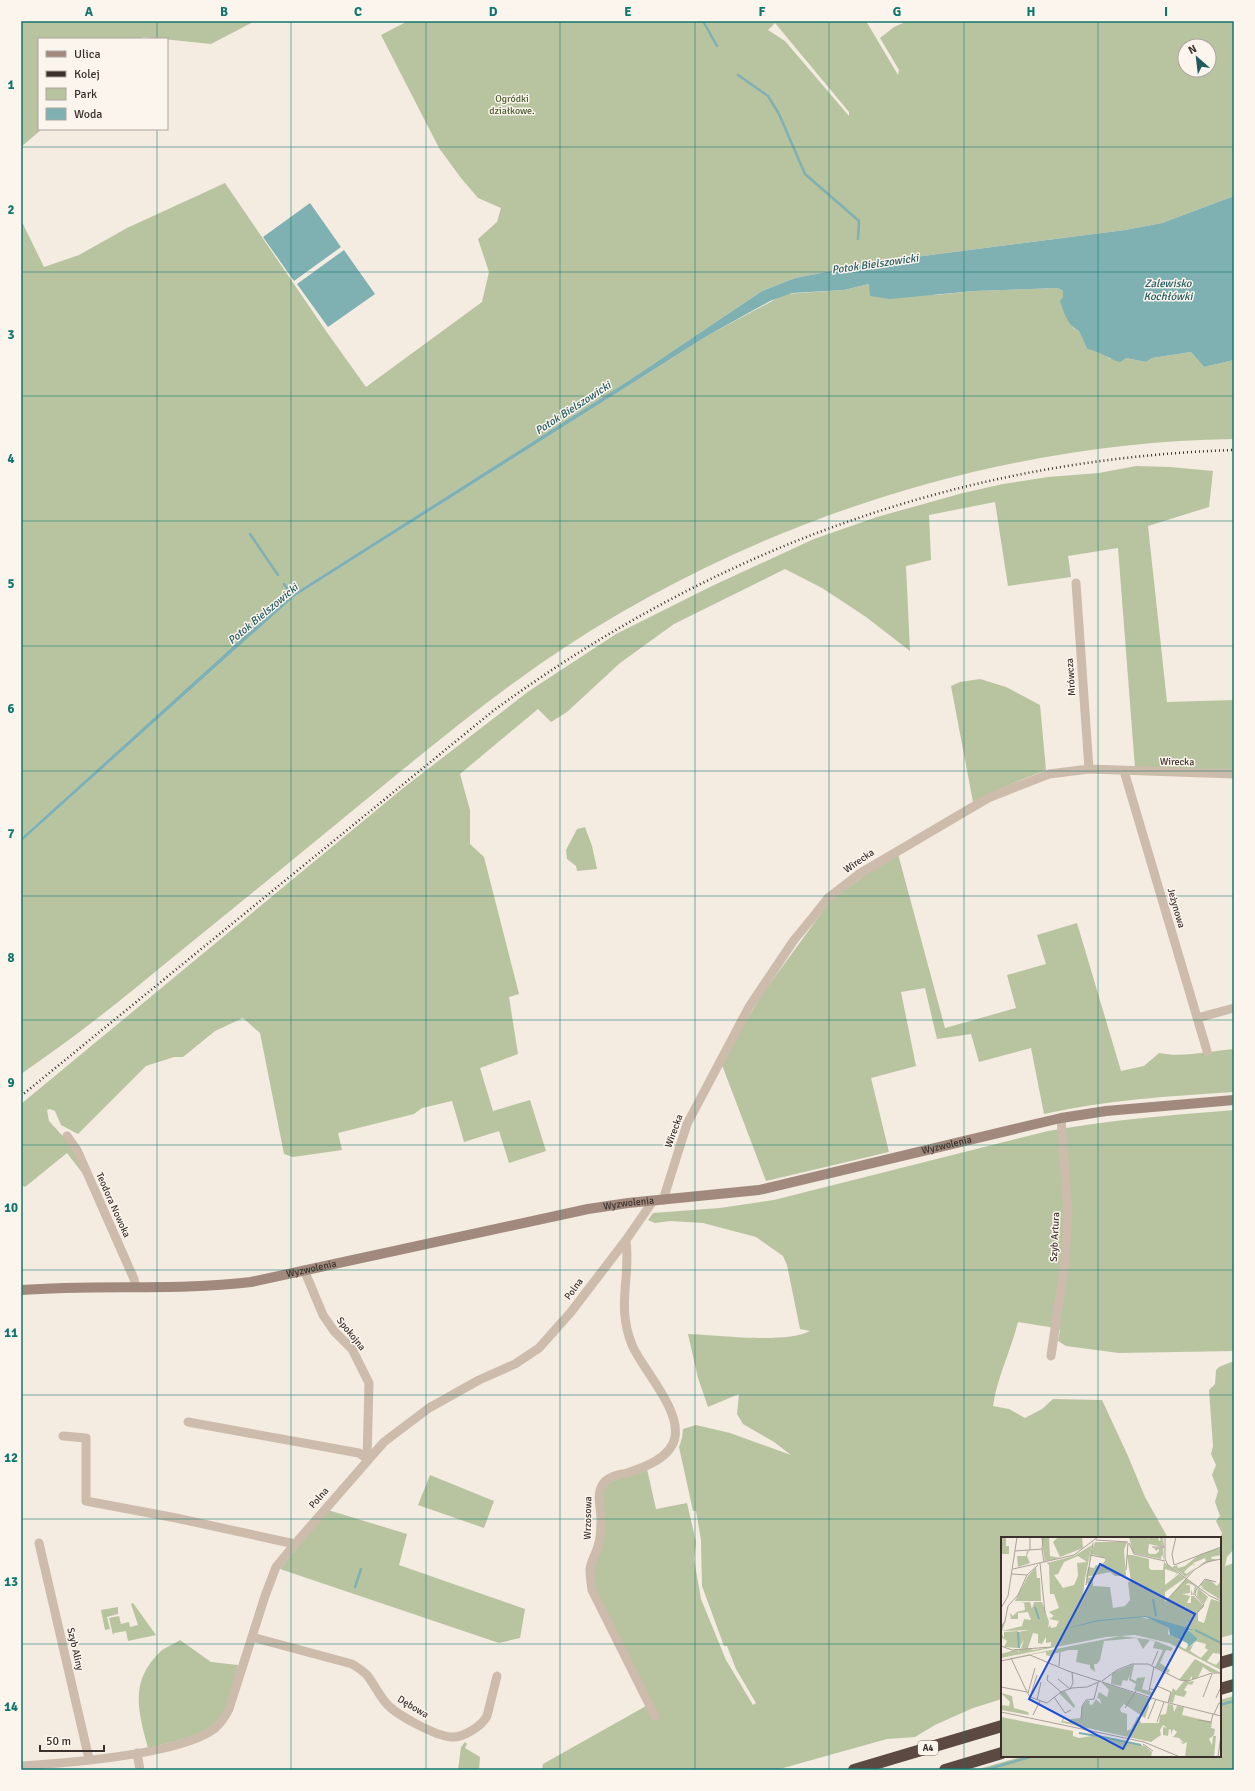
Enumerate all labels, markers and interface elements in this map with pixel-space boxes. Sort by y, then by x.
text: A [85,4,94,20]
text: B [220,4,228,20]
text: C [354,4,362,20]
text: D [489,4,498,20]
text: E [624,4,632,20]
text: F [759,4,766,20]
text: G [893,4,901,20]
text: H [1027,4,1035,20]
text: I [1164,4,1168,20]
legend [38,38,168,130]
north arrow [1177,38,1217,78]
text: N [1186,42,1199,57]
text: Ulica [74,47,101,62]
text: Kolej [74,67,100,82]
text: 1 [7,77,15,93]
text: Park [74,87,97,102]
park label: Ogródki działkowe. [489,93,535,117]
text: Woda [74,107,102,122]
text: 2 [7,202,15,218]
water label: Potok Bielszowicki [831,251,920,277]
water label: Zalewisko Kochłówki [1144,277,1193,303]
text: 3 [7,327,15,343]
water label: Potok Bielszowicki [533,378,614,437]
text: 4 [7,451,15,467]
text: 5 [7,576,15,592]
water label: Potok Bielszowicki [225,580,301,647]
street label: Mrówcza [1064,658,1078,696]
text: 6 [7,701,15,717]
street label: Wirecka [1160,756,1194,768]
text: 7 [7,826,15,842]
street label: Wirecka [841,846,877,876]
street label: Jeżynowa [1165,886,1187,930]
text: 8 [7,950,15,966]
text: 9 [7,1075,15,1091]
street label: Wirecka [662,1113,686,1149]
street label: Wyzwolenia [920,1134,973,1157]
street label: Teodora Nowoka [93,1171,133,1239]
street label: Wyzwolenia [602,1194,654,1213]
text: 10 [4,1200,18,1216]
street label: Szyb Artura [1048,1212,1062,1262]
street label: Wyzwolenia [285,1258,338,1280]
street label: Polna [562,1276,586,1302]
street label: Spokojna [334,1315,368,1353]
text: 11 [4,1325,18,1341]
text: 12 [4,1450,18,1466]
street label: Polna [307,1485,331,1511]
street label: Wrzosowa [582,1496,594,1540]
inset map [1001,1537,1221,1757]
text: 13 [4,1574,18,1590]
street label: Szyb Aliny [64,1626,86,1672]
street label: Dębowa [395,1693,431,1721]
text: 14 [4,1699,18,1715]
scale bar [40,1727,104,1753]
text: 50 m [46,1734,71,1749]
road number: A4 [918,1741,938,1755]

